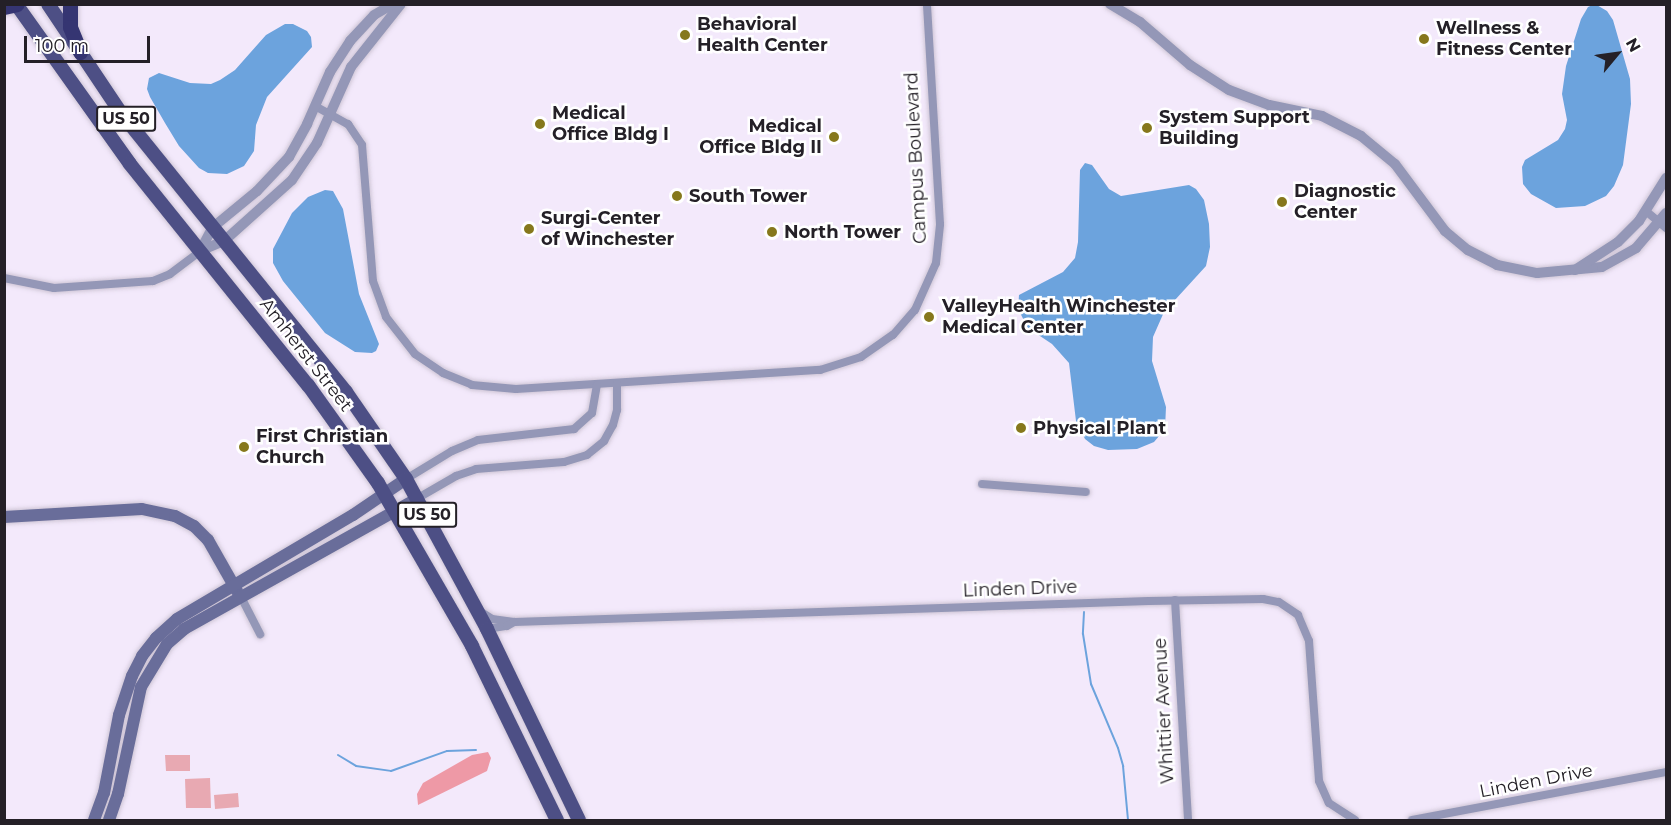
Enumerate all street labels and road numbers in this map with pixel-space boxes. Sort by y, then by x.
street label: Campus Boulevard [901,72,931,244]
road number: US 50 [96,106,156,132]
street label: Amherst Street [255,294,357,416]
road number: US 50 [397,502,457,528]
street label: Linden Drive [962,576,1078,602]
street label: Whittier Avenue [1149,637,1179,785]
street label: Linden Drive [1478,759,1594,803]

